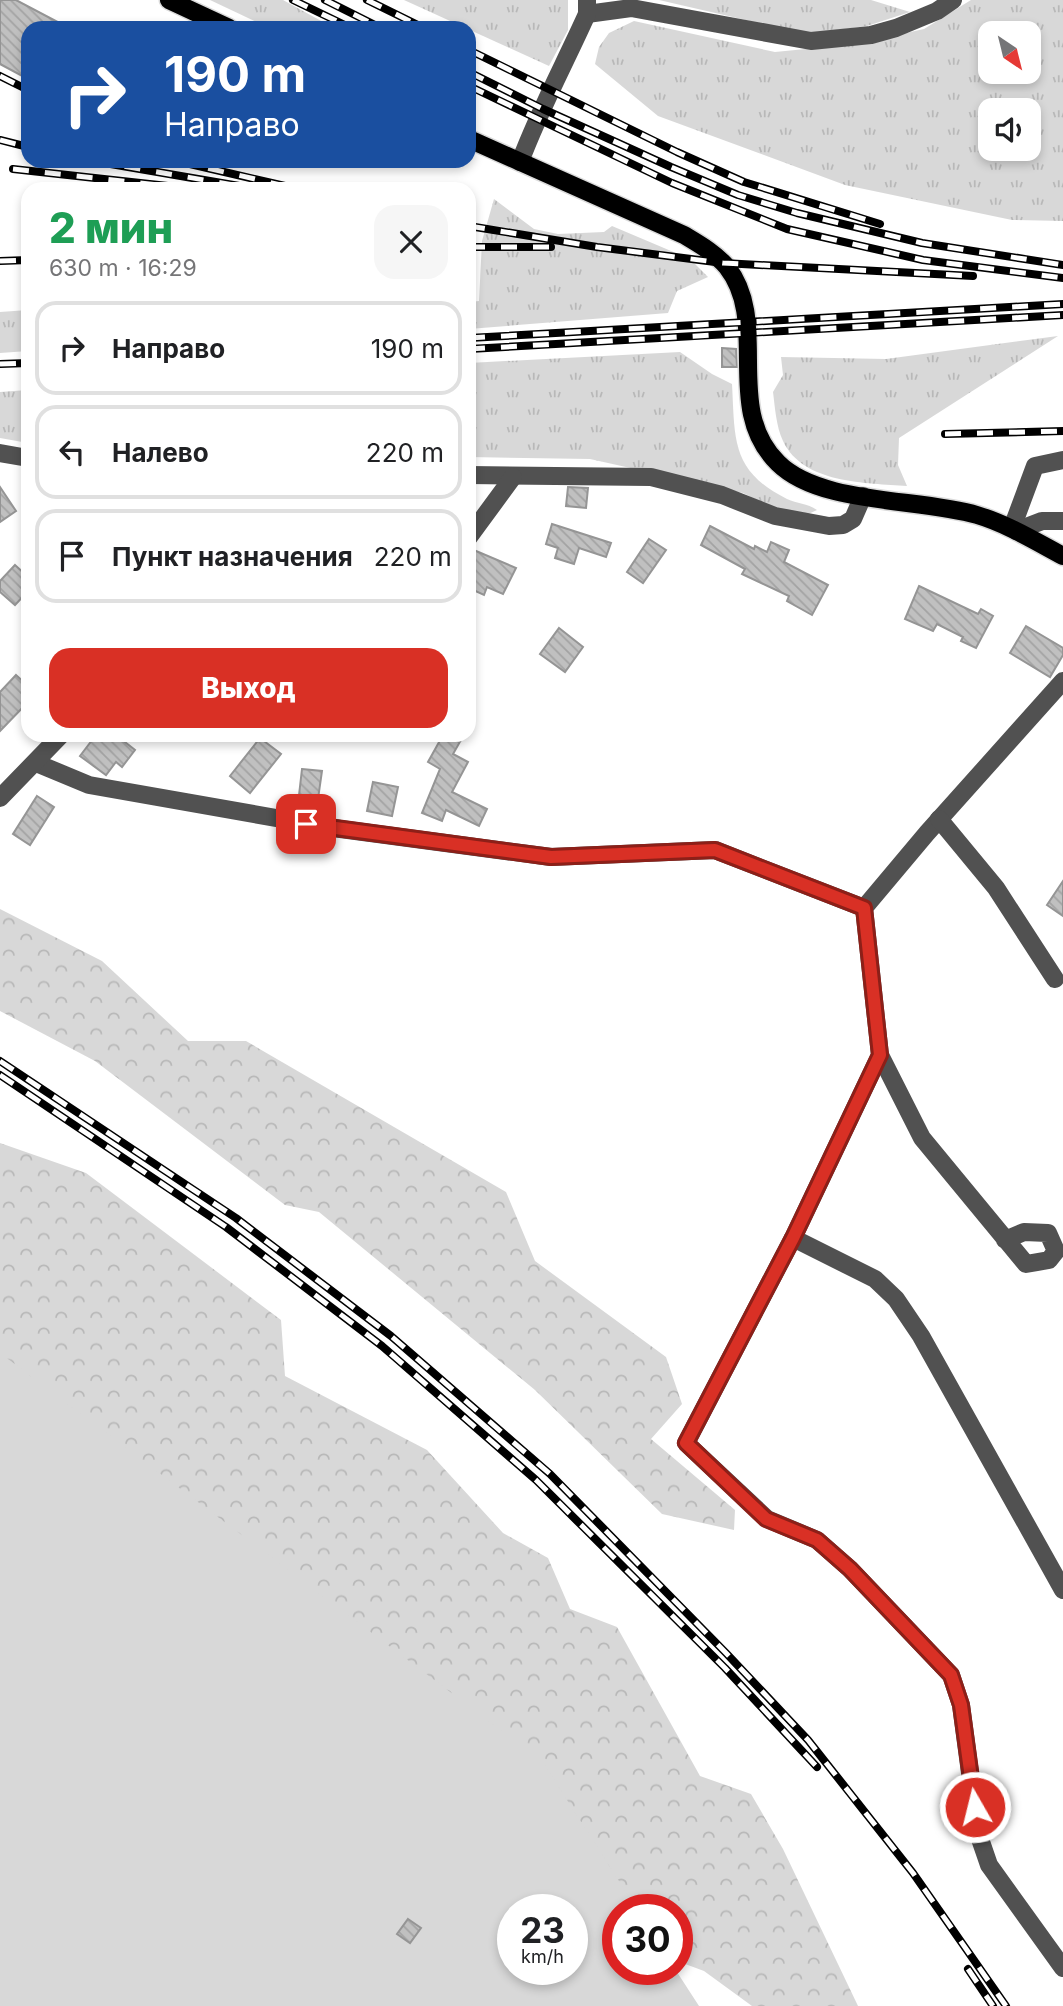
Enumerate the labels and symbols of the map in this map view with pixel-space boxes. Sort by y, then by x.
north arrow [978,21,1041,84]
pin [276,794,336,854]
position arrow [938,1770,1012,1844]
speed limit sign: 30 [602,1894,693,1985]

